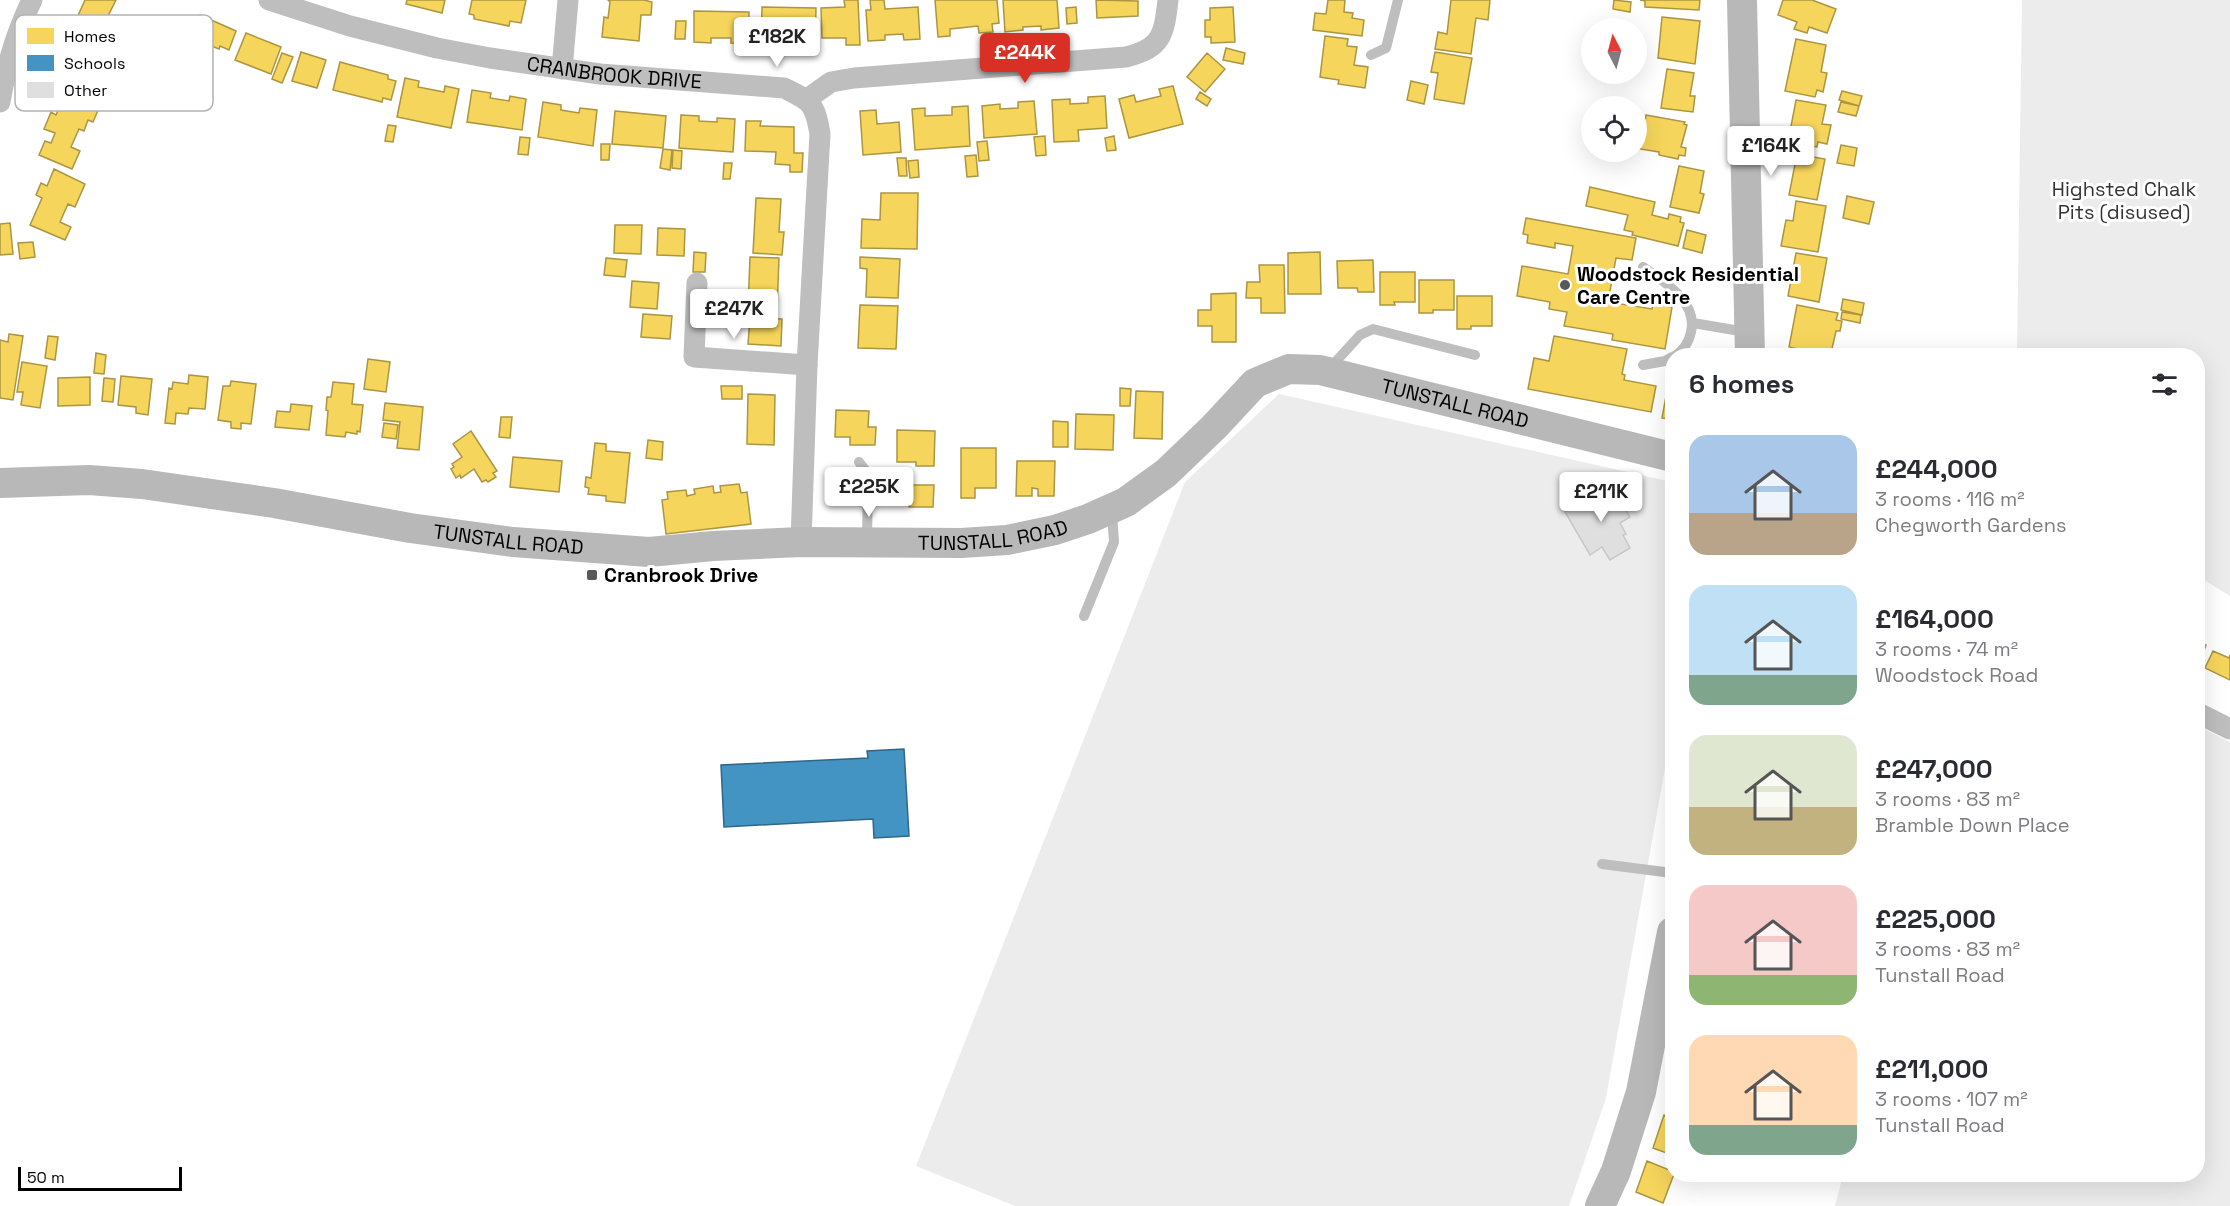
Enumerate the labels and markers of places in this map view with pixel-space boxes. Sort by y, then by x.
pin: £182K [735,17,819,68]
pin: £244K [983,33,1067,84]
pin: £164K [1729,126,1813,177]
place label: Woodstock Residential Care Centre [1577,261,1799,310]
marker: Woodstock Residential Care Centre [1558,278,1572,292]
pin: £247K [692,289,776,340]
pin: £225K [827,467,911,518]
pin: £211K [1559,472,1643,523]
place label: Cranbrook Drive [604,562,758,588]
marker: Cranbrook Drive [585,568,599,582]

